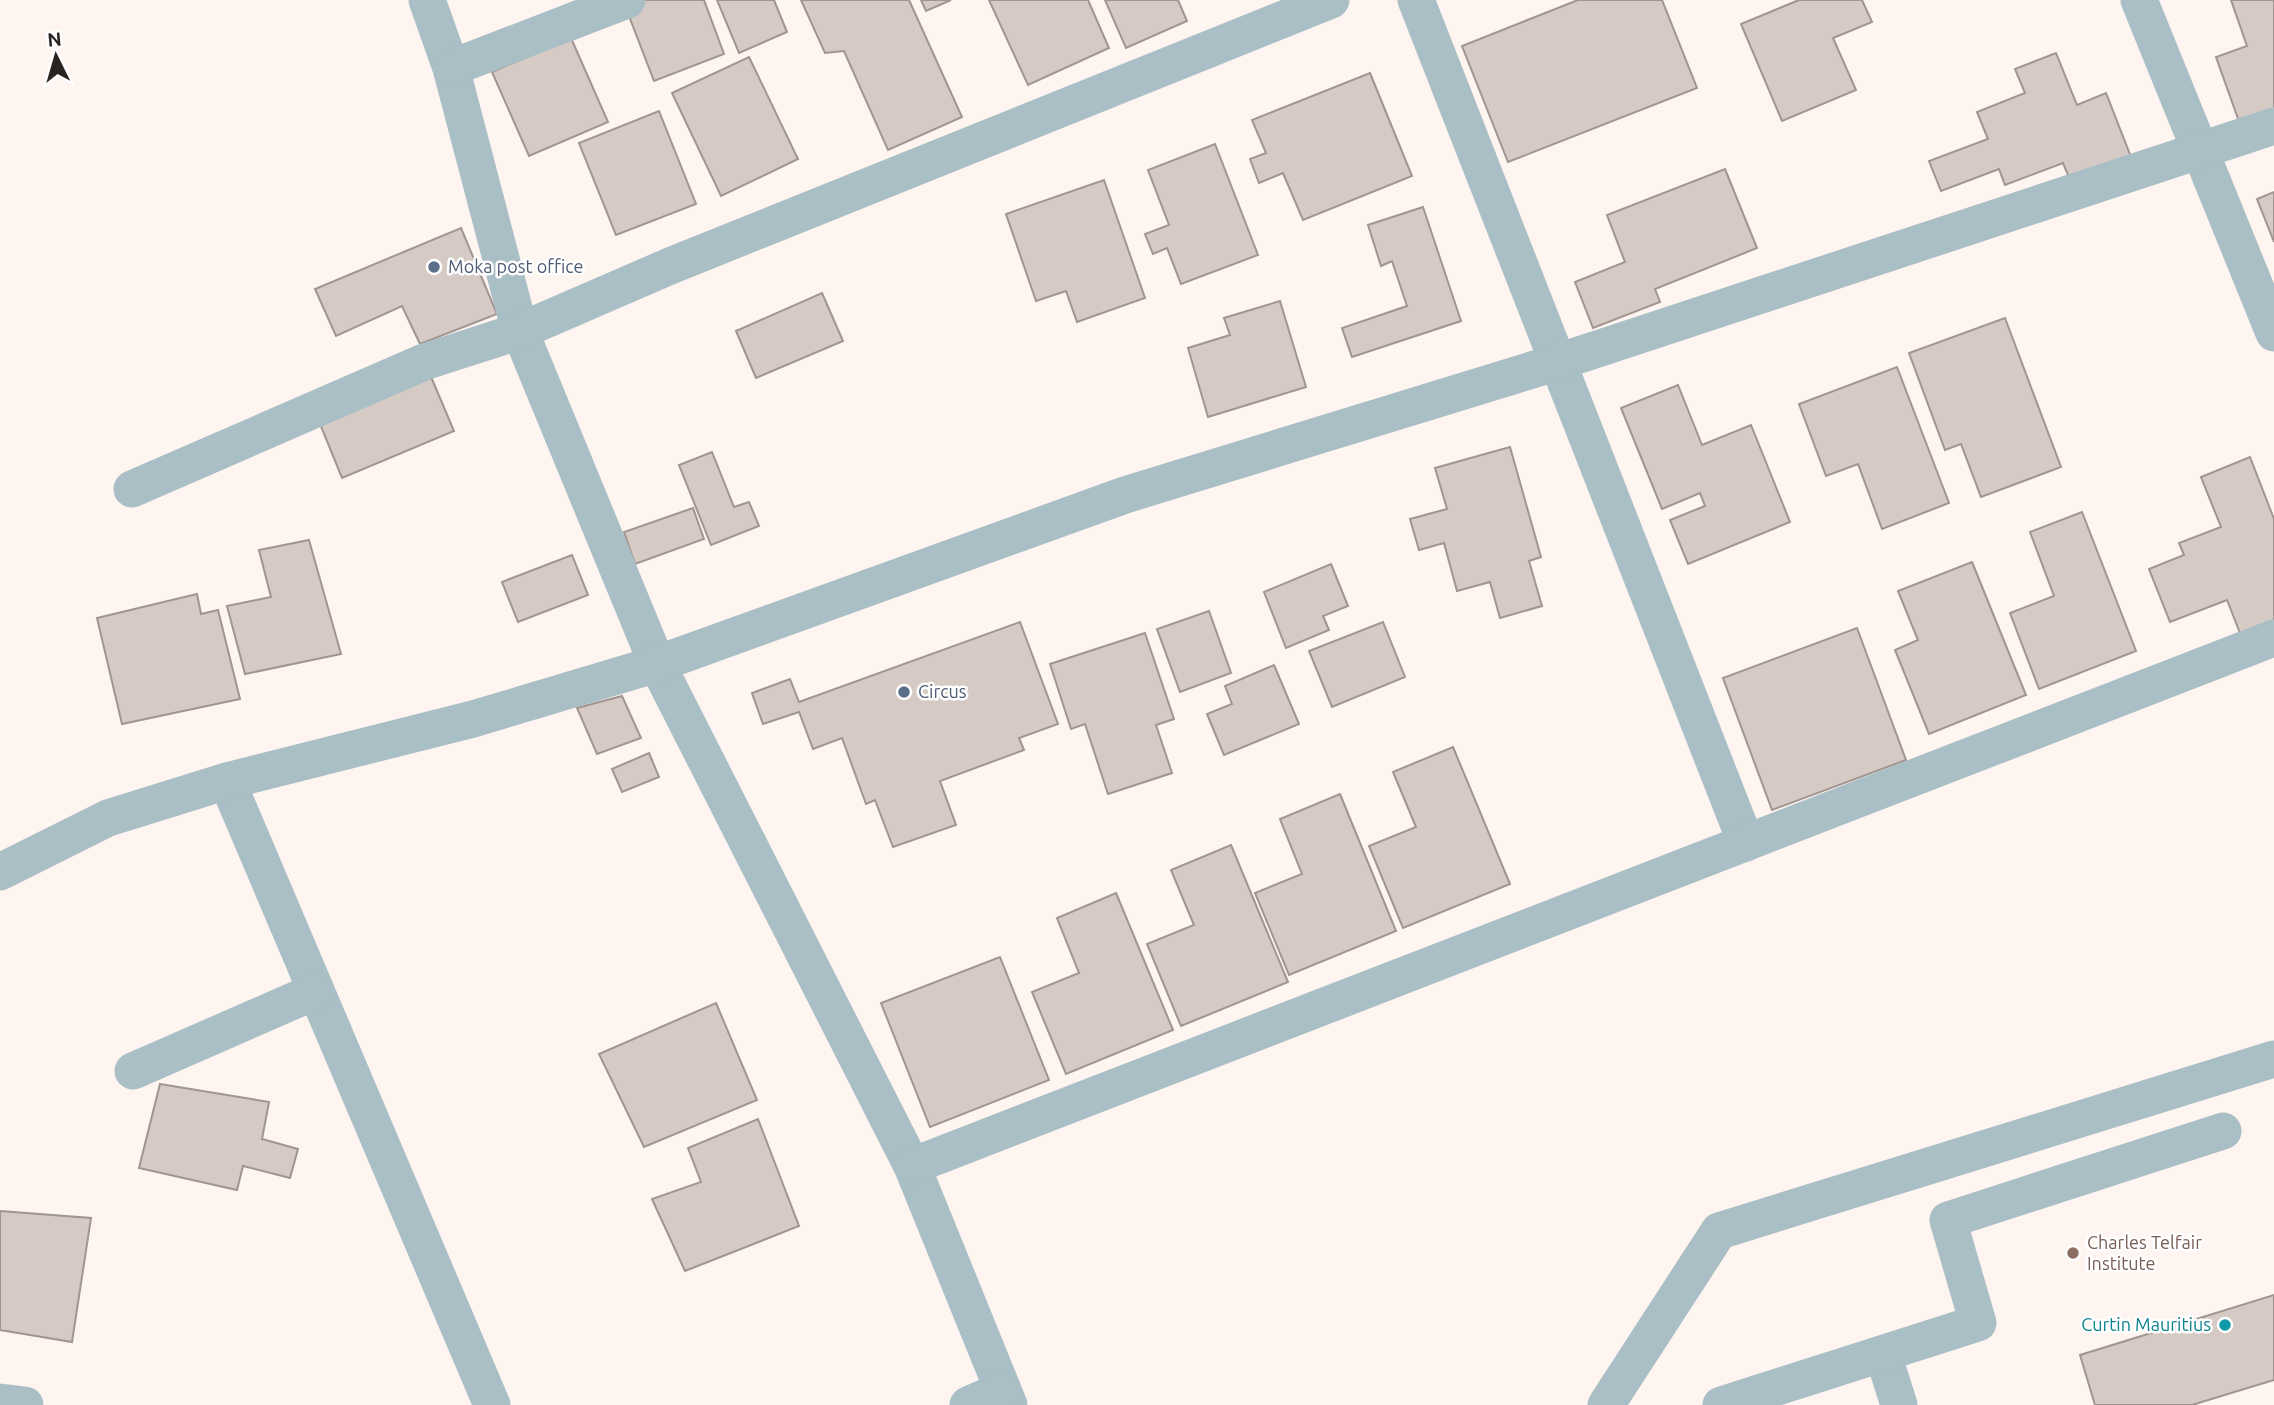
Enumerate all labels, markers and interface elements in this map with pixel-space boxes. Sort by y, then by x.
north arrow [21,21,91,91]
text: N [46,27,63,51]
place label: Moka post office [448,256,584,276]
marker: Moka post office [426,259,442,275]
place label: Circus [918,681,967,701]
marker: Circus [896,684,912,700]
place label: Charles Telfair Institute [2087,1232,2202,1273]
marker: Charles Telfair Institute [2065,1245,2081,1261]
place label: Curtin Mauritius [2081,1314,2211,1334]
marker: Curtin Mauritius [2217,1317,2233,1333]

